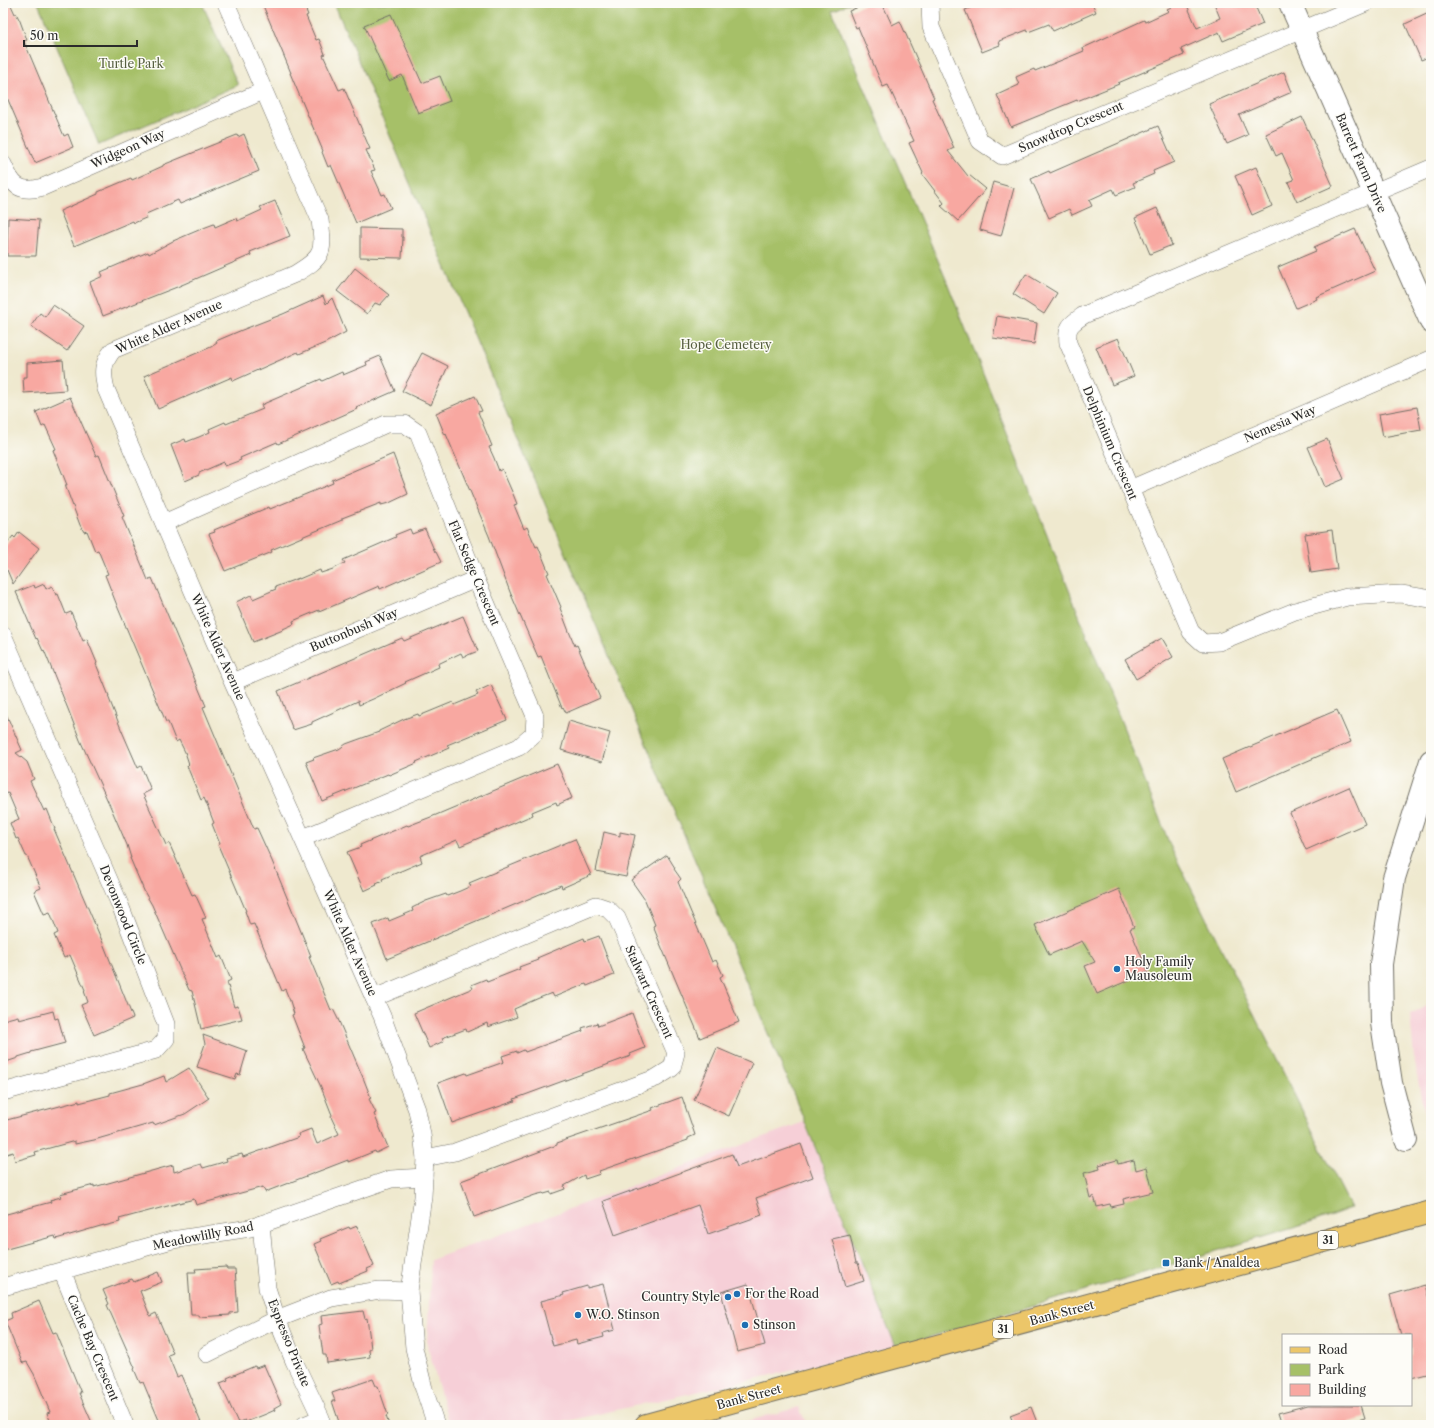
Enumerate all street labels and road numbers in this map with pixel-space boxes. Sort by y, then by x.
street label: Snowdrop Crescent [1016,97,1126,155]
street label: Barrett Farm Drive [1333,111,1390,215]
street label: Widgeon Way [88,125,167,172]
street label: White Alder Avenue [112,296,225,357]
street label: Delphinium Crescent [1080,384,1142,503]
street label: Nemesia Way [1242,402,1318,445]
street label: Flat Sedge Crescent [445,518,504,629]
street label: White Alder Avenue [188,590,249,703]
street label: Buttonbush Way [308,604,400,655]
street label: Devonwood Circle [97,863,150,967]
street label: White Alder Avenue [320,886,381,999]
street label: Stalwart Crescent [622,943,677,1041]
street label: Meadowlilly Road [151,1218,255,1253]
road number: 31 [1318,1231,1338,1249]
street label: Cache Bay Crescent [64,1292,123,1404]
street label: Espresso Private [265,1297,314,1389]
street label: Bank Street [1028,1297,1096,1328]
road number: 31 [993,1320,1013,1338]
street label: Bank Street [715,1381,783,1412]

